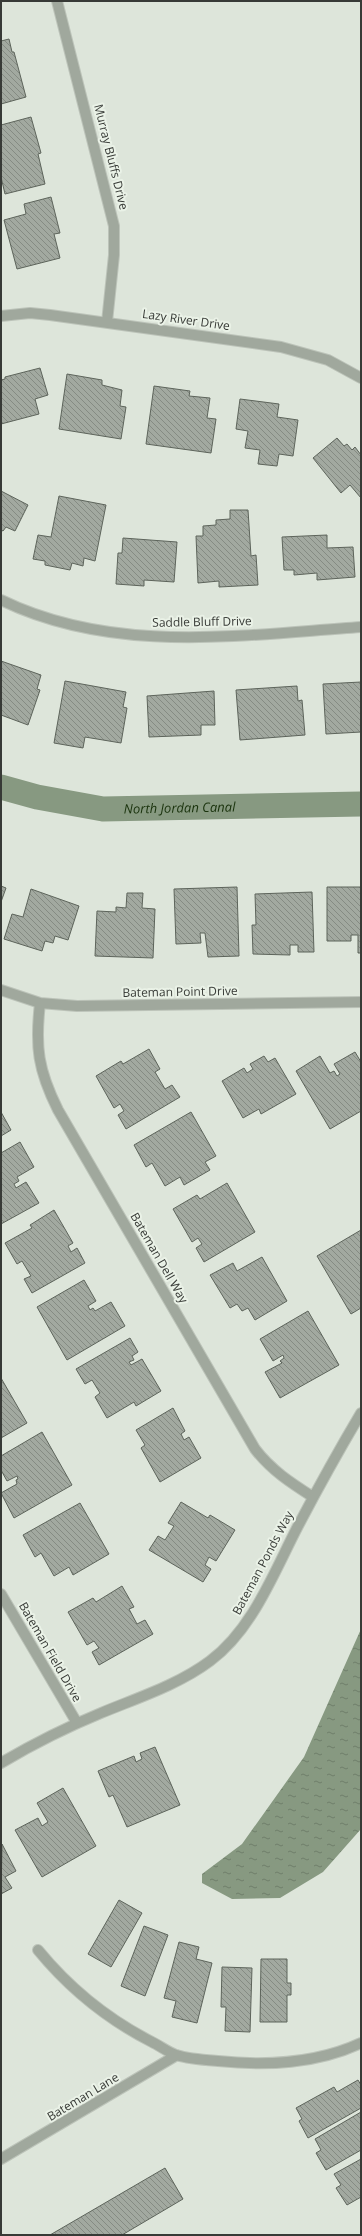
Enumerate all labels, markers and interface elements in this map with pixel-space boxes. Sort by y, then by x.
street label: Murray Bluffs Drive [90,102,133,212]
street label: Lazy River Drive [141,305,231,334]
street label: Saddle Bluff Drive [152,612,252,631]
water label: North Jordan Canal [124,797,236,818]
street label: Bateman Point Drive [122,982,238,1001]
street label: Bateman Dell Way [127,1209,193,1307]
street label: Bateman Ponds Way [228,1507,298,1618]
street label: Bateman Field Drive [15,1599,86,1705]
street label: Bateman Lane [44,2068,122,2125]

